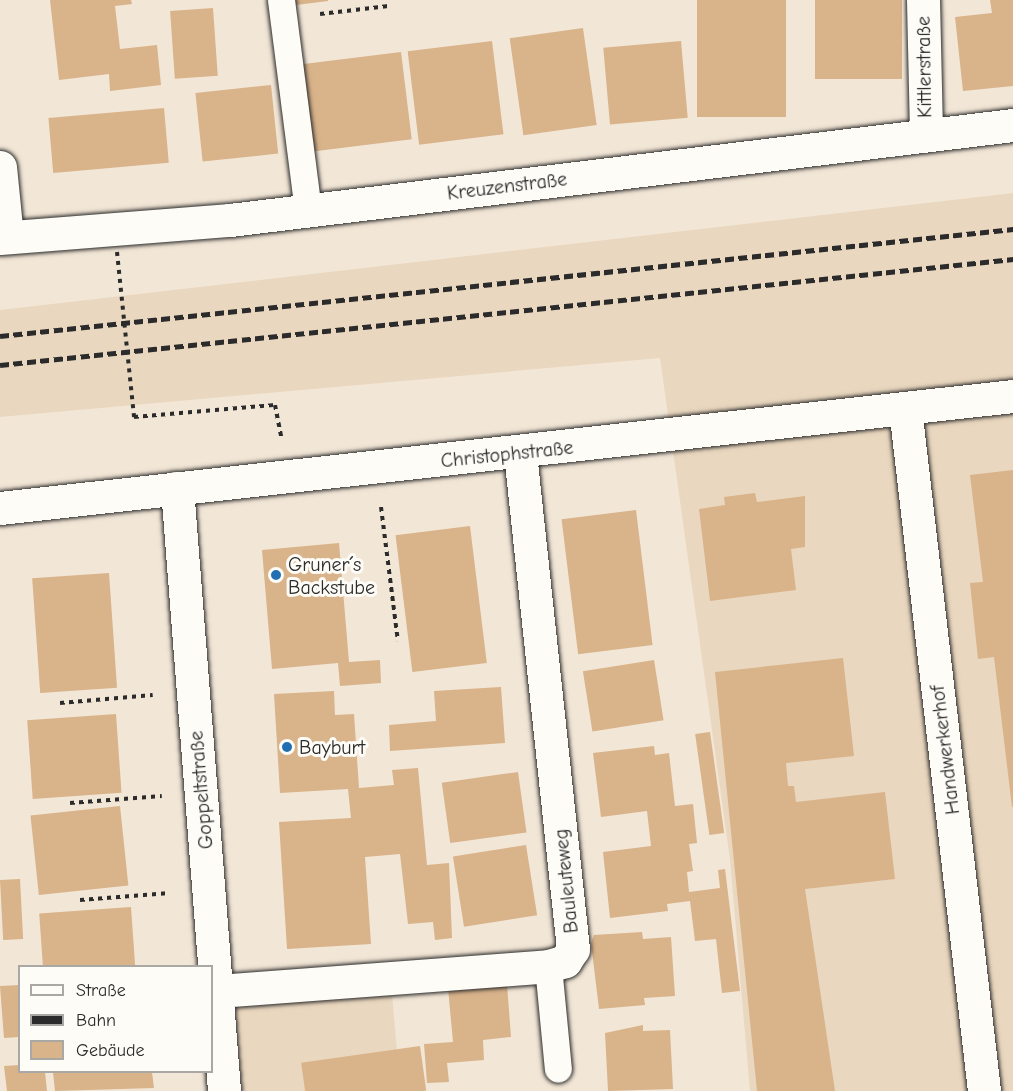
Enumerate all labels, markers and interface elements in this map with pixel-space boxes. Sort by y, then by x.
street label: Kittlerstraße [911,16,937,118]
street label: Kreuzenstraße [446,167,568,205]
street label: Christophstraße [439,435,575,473]
place label: Gruner´s Backstube [288,552,375,599]
marker: Gruner´s Backstube [269,568,283,582]
street label: Handwerkerhof [925,684,965,816]
street label: Goppeltstraße [184,730,218,850]
place label: Bayburt [299,735,365,759]
marker: Bayburt [280,740,294,754]
street label: Bauleuteweg [549,828,583,934]
legend [18,965,213,1073]
text: Straße [76,980,126,1001]
text: Bahn [76,1010,116,1031]
text: Gebäude [76,1040,145,1061]

